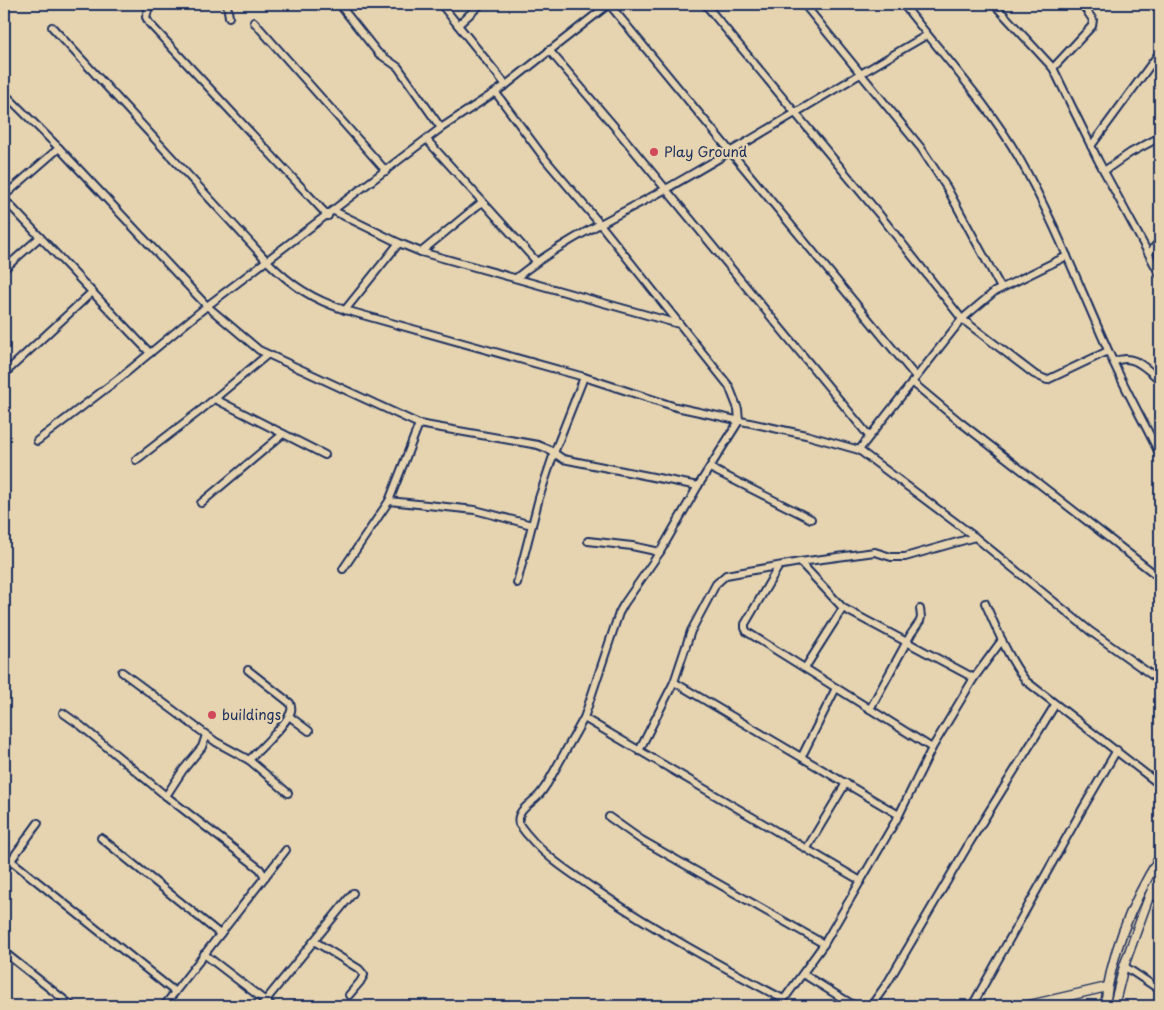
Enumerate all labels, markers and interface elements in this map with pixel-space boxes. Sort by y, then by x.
place label: Play Ground [664,141,747,162]
marker: Play Ground [648,146,660,158]
place label: buildings [222,704,281,725]
marker: buildings [206,709,218,721]

